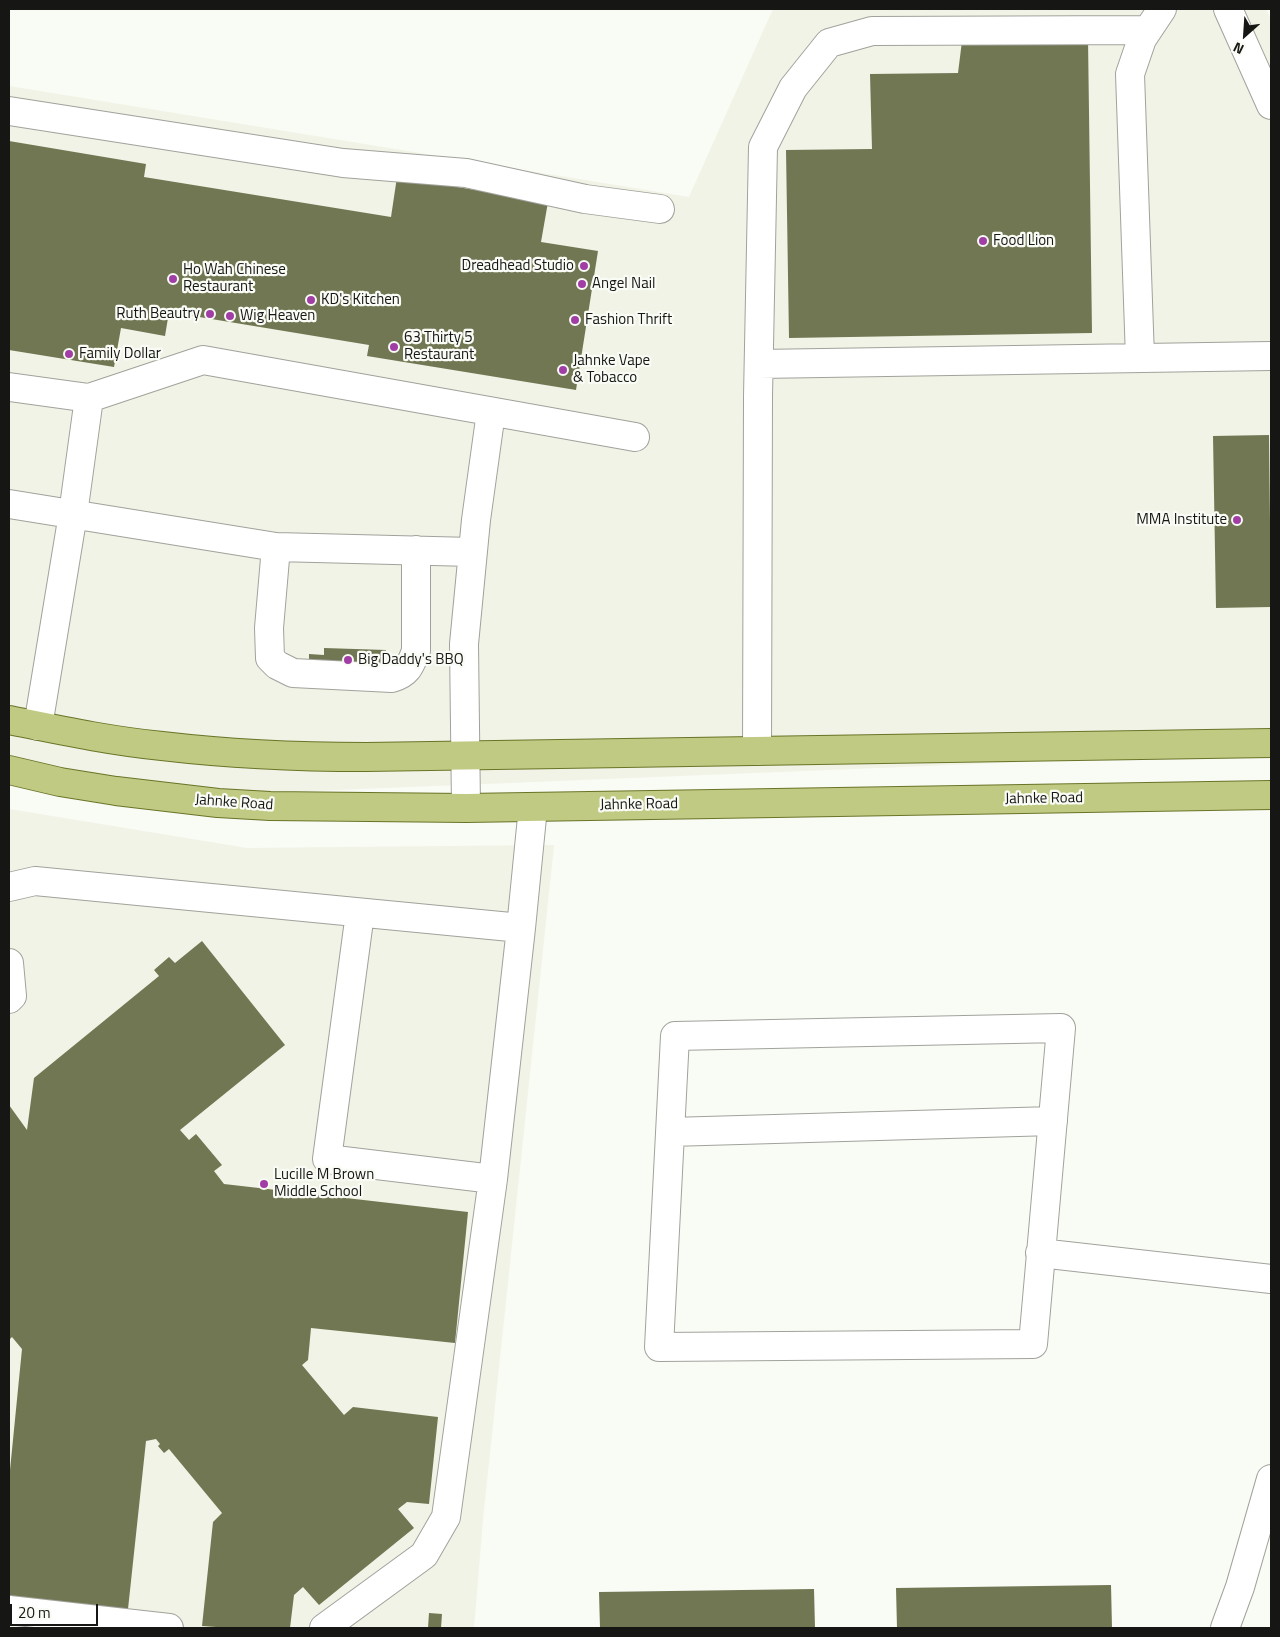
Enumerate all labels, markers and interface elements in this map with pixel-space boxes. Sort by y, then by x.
north arrow [1220,10,1270,60]
text: N [1229,37,1247,60]
place label: Food Lion [993,232,1054,250]
marker: Food Lion [977,235,989,247]
place label: Dreadhead Studio [462,257,574,275]
marker: Dreadhead Studio [578,260,590,272]
place label: Ho Wah Chinese Restaurant [183,261,286,296]
marker: Ho Wah Chinese Restaurant [167,273,179,285]
place label: Angel Nail [592,275,655,293]
marker: Angel Nail [576,278,588,290]
place label: KD's Kitchen [321,291,400,309]
marker: KD's Kitchen [305,294,317,306]
place label: Ruth Beautry [116,305,200,323]
place label: Wig Heaven [240,307,315,325]
marker: Ruth Beautry [204,308,216,320]
marker: Wig Heaven [224,310,236,322]
place label: Fashion Thrift [585,311,672,329]
marker: Fashion Thrift [569,314,581,326]
place label: 63 Thirty 5 Restaurant [404,329,474,364]
marker: 63 Thirty 5 Restaurant [388,341,400,353]
place label: Family Dollar [79,345,161,363]
marker: Family Dollar [63,348,75,360]
place label: Jahnke Vape & Tobacco [573,352,650,387]
marker: Jahnke Vape & Tobacco [557,364,569,376]
place label: MMA Institute [1136,511,1227,529]
marker: MMA Institute [1231,514,1243,526]
place label: Big Daddy's BBQ [358,651,464,669]
marker: Big Daddy's BBQ [342,654,354,666]
street label: Jahnke Road [1005,789,1083,809]
street label: Jahnke Road [194,791,274,815]
street label: Jahnke Road [600,795,678,815]
place label: Lucille M Brown Middle School [274,1166,374,1201]
marker: Lucille M Brown Middle School [258,1178,270,1190]
scale bar [12,1594,100,1626]
text: 20 m [18,1601,51,1624]

